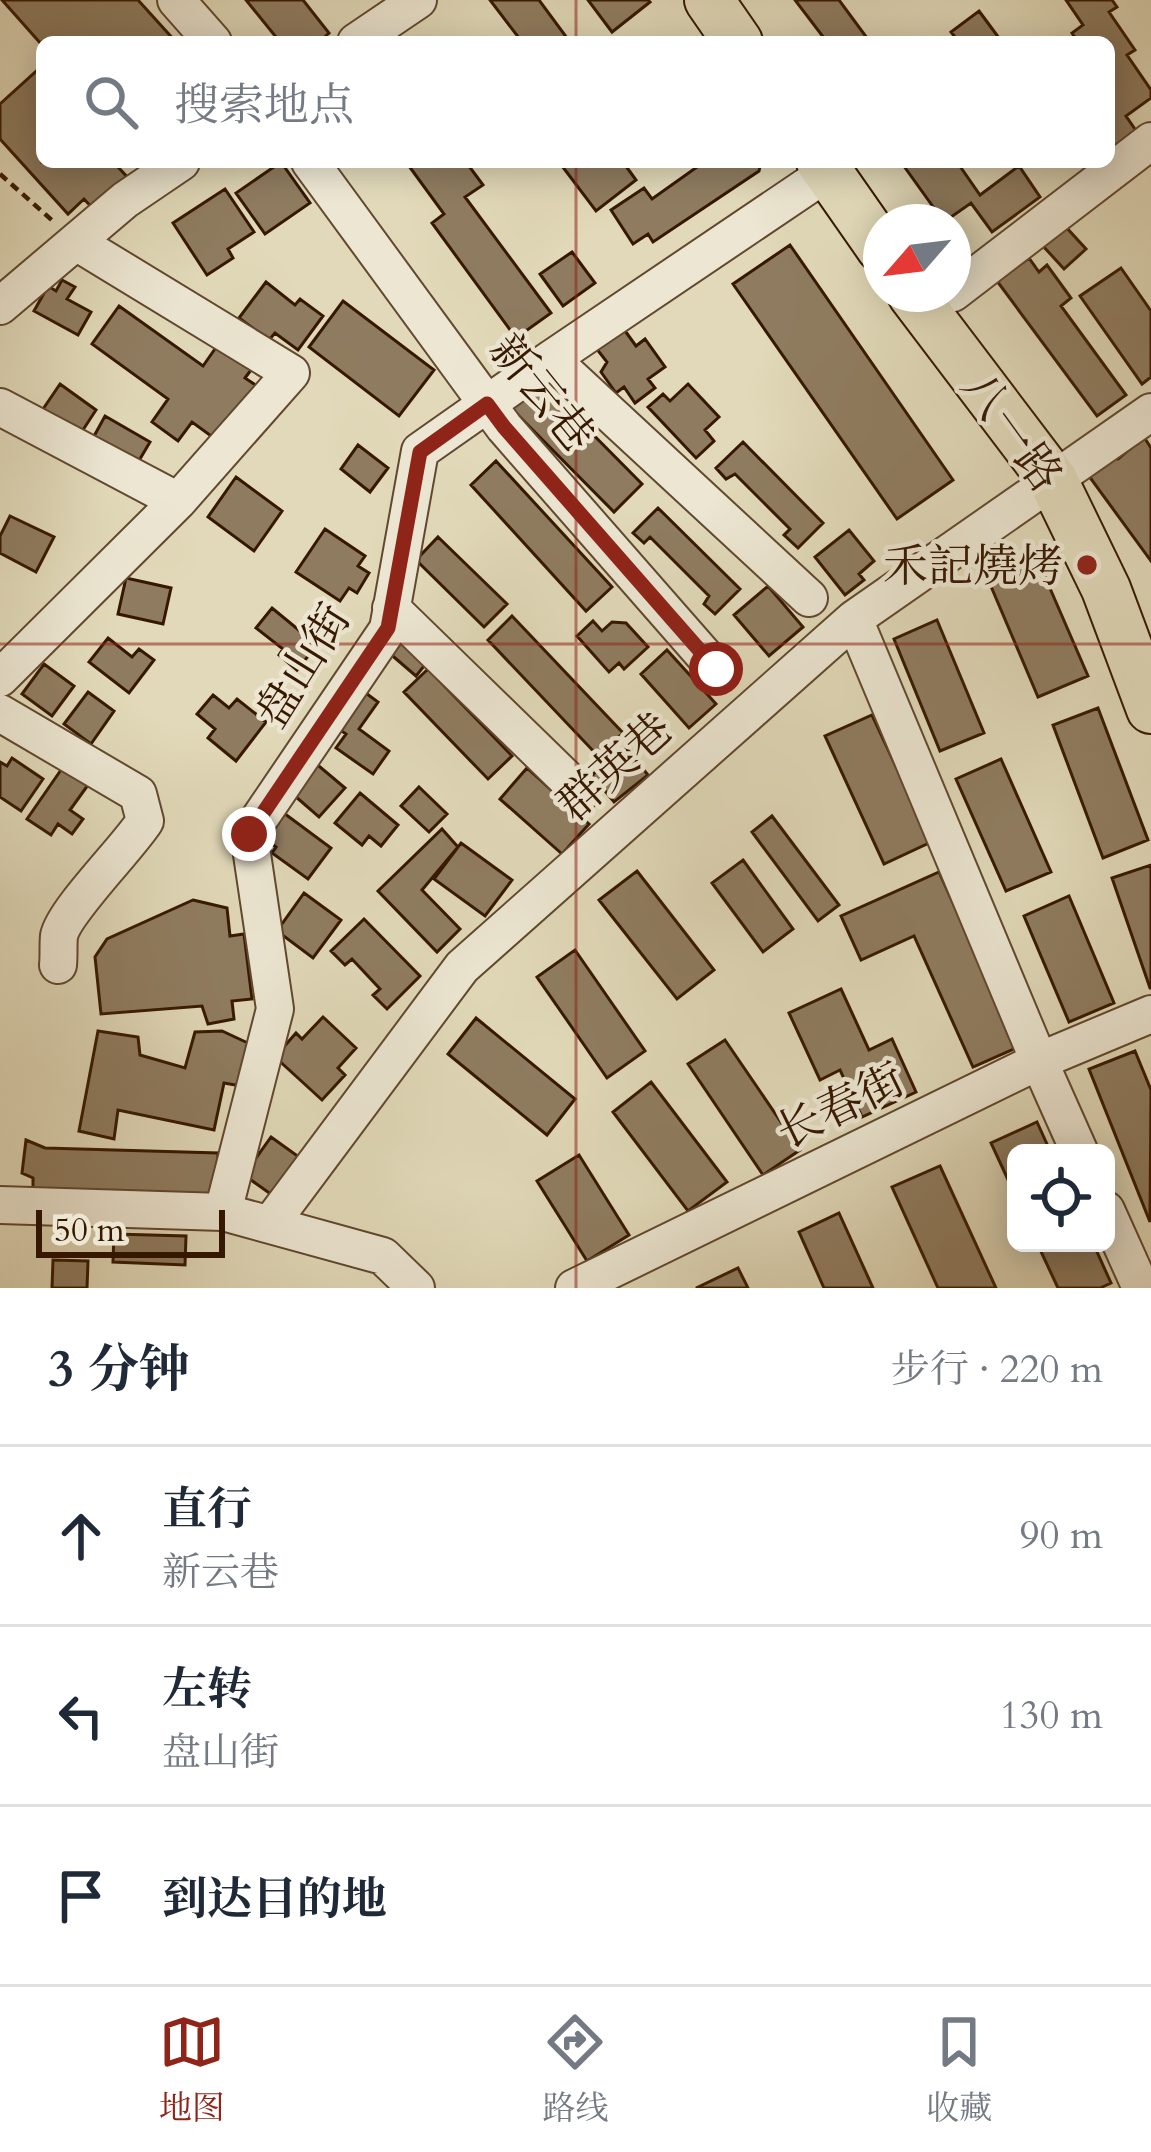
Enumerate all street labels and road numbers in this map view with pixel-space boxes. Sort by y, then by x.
street label: 新云巷 [476,321,608,465]
street label: 八一路 [947,359,1076,504]
street label: 盘山街 [242,592,365,739]
street label: 群英巷 [544,699,686,835]
street label: 长春街 [767,1049,915,1163]

